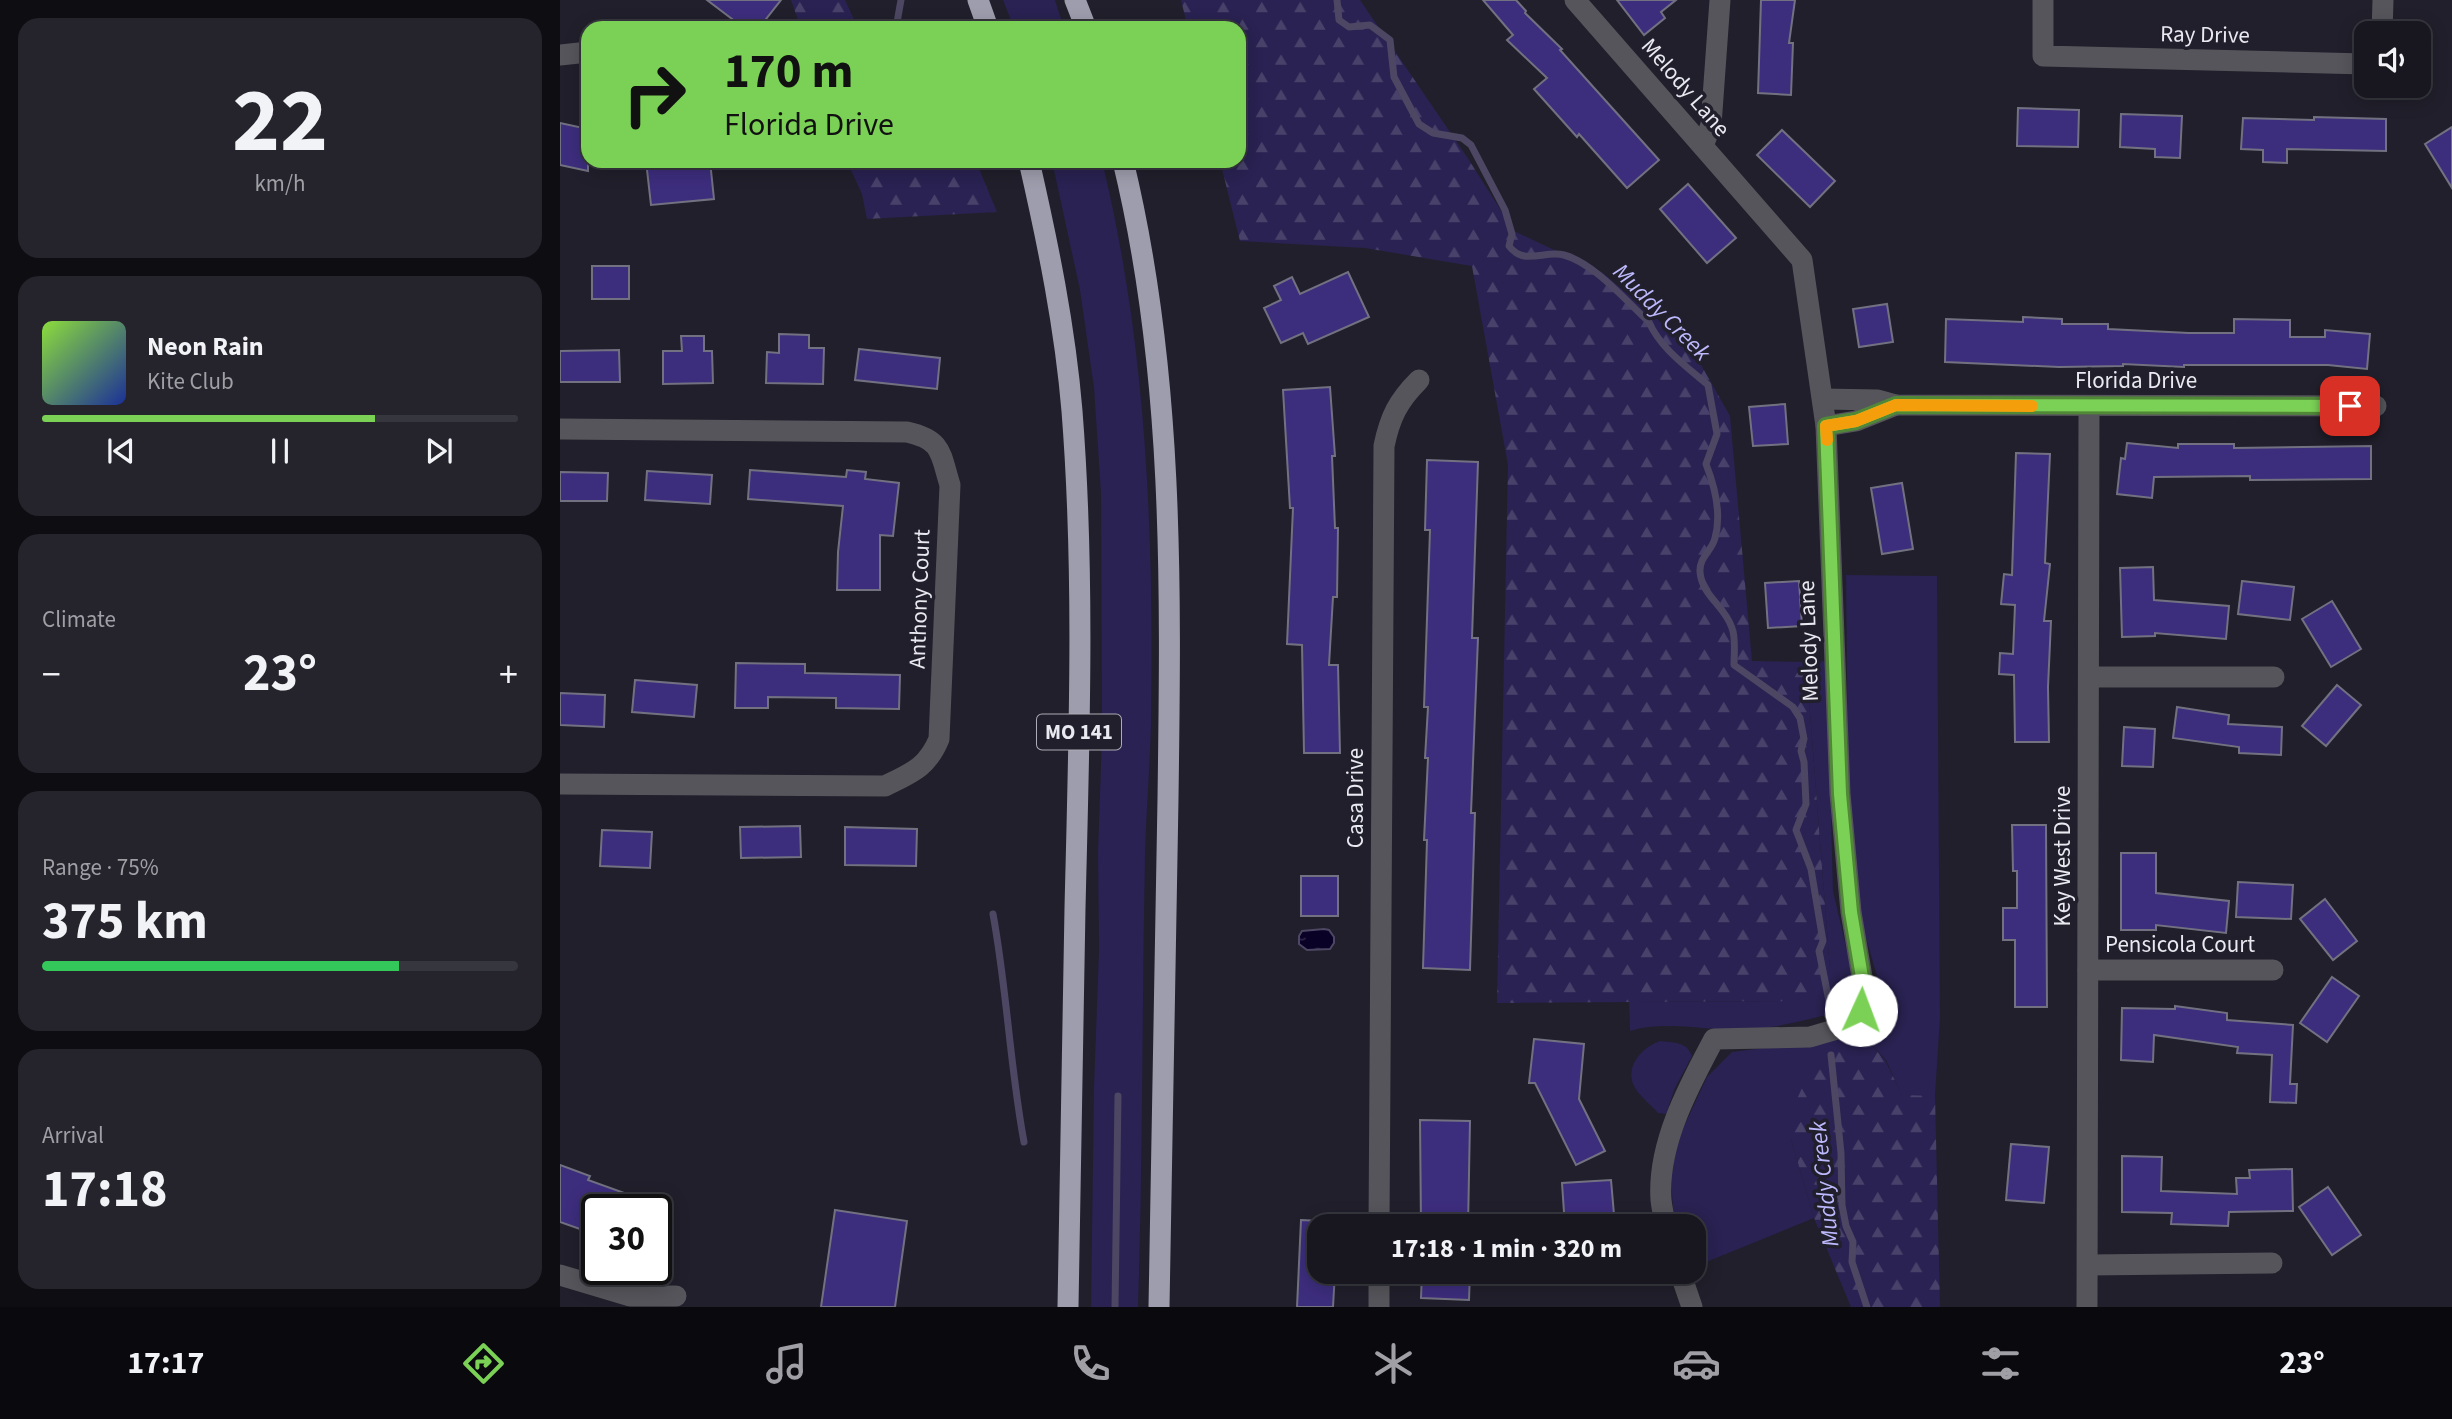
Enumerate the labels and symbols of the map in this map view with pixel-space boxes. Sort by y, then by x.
street label: Ray Drive [2160,17,2250,52]
street label: Melody Lane [1633,31,1738,144]
water label: Muddy Creek [1605,255,1719,370]
street label: Florida Drive [2075,364,2197,397]
pin [2320,376,2380,436]
street label: Anthony Court [901,528,938,669]
street label: Melody Lane [1790,580,1827,702]
road number: MO 141 [1037,714,1121,750]
street label: Casa Drive [1339,748,1372,848]
street label: Key West Drive [2046,786,2079,926]
street label: Pensicola Court [2105,928,2255,961]
position arrow [1824,973,1898,1047]
water label: Muddy Creek [1800,1119,1849,1249]
speed limit sign: 30 [581,1194,672,1285]

